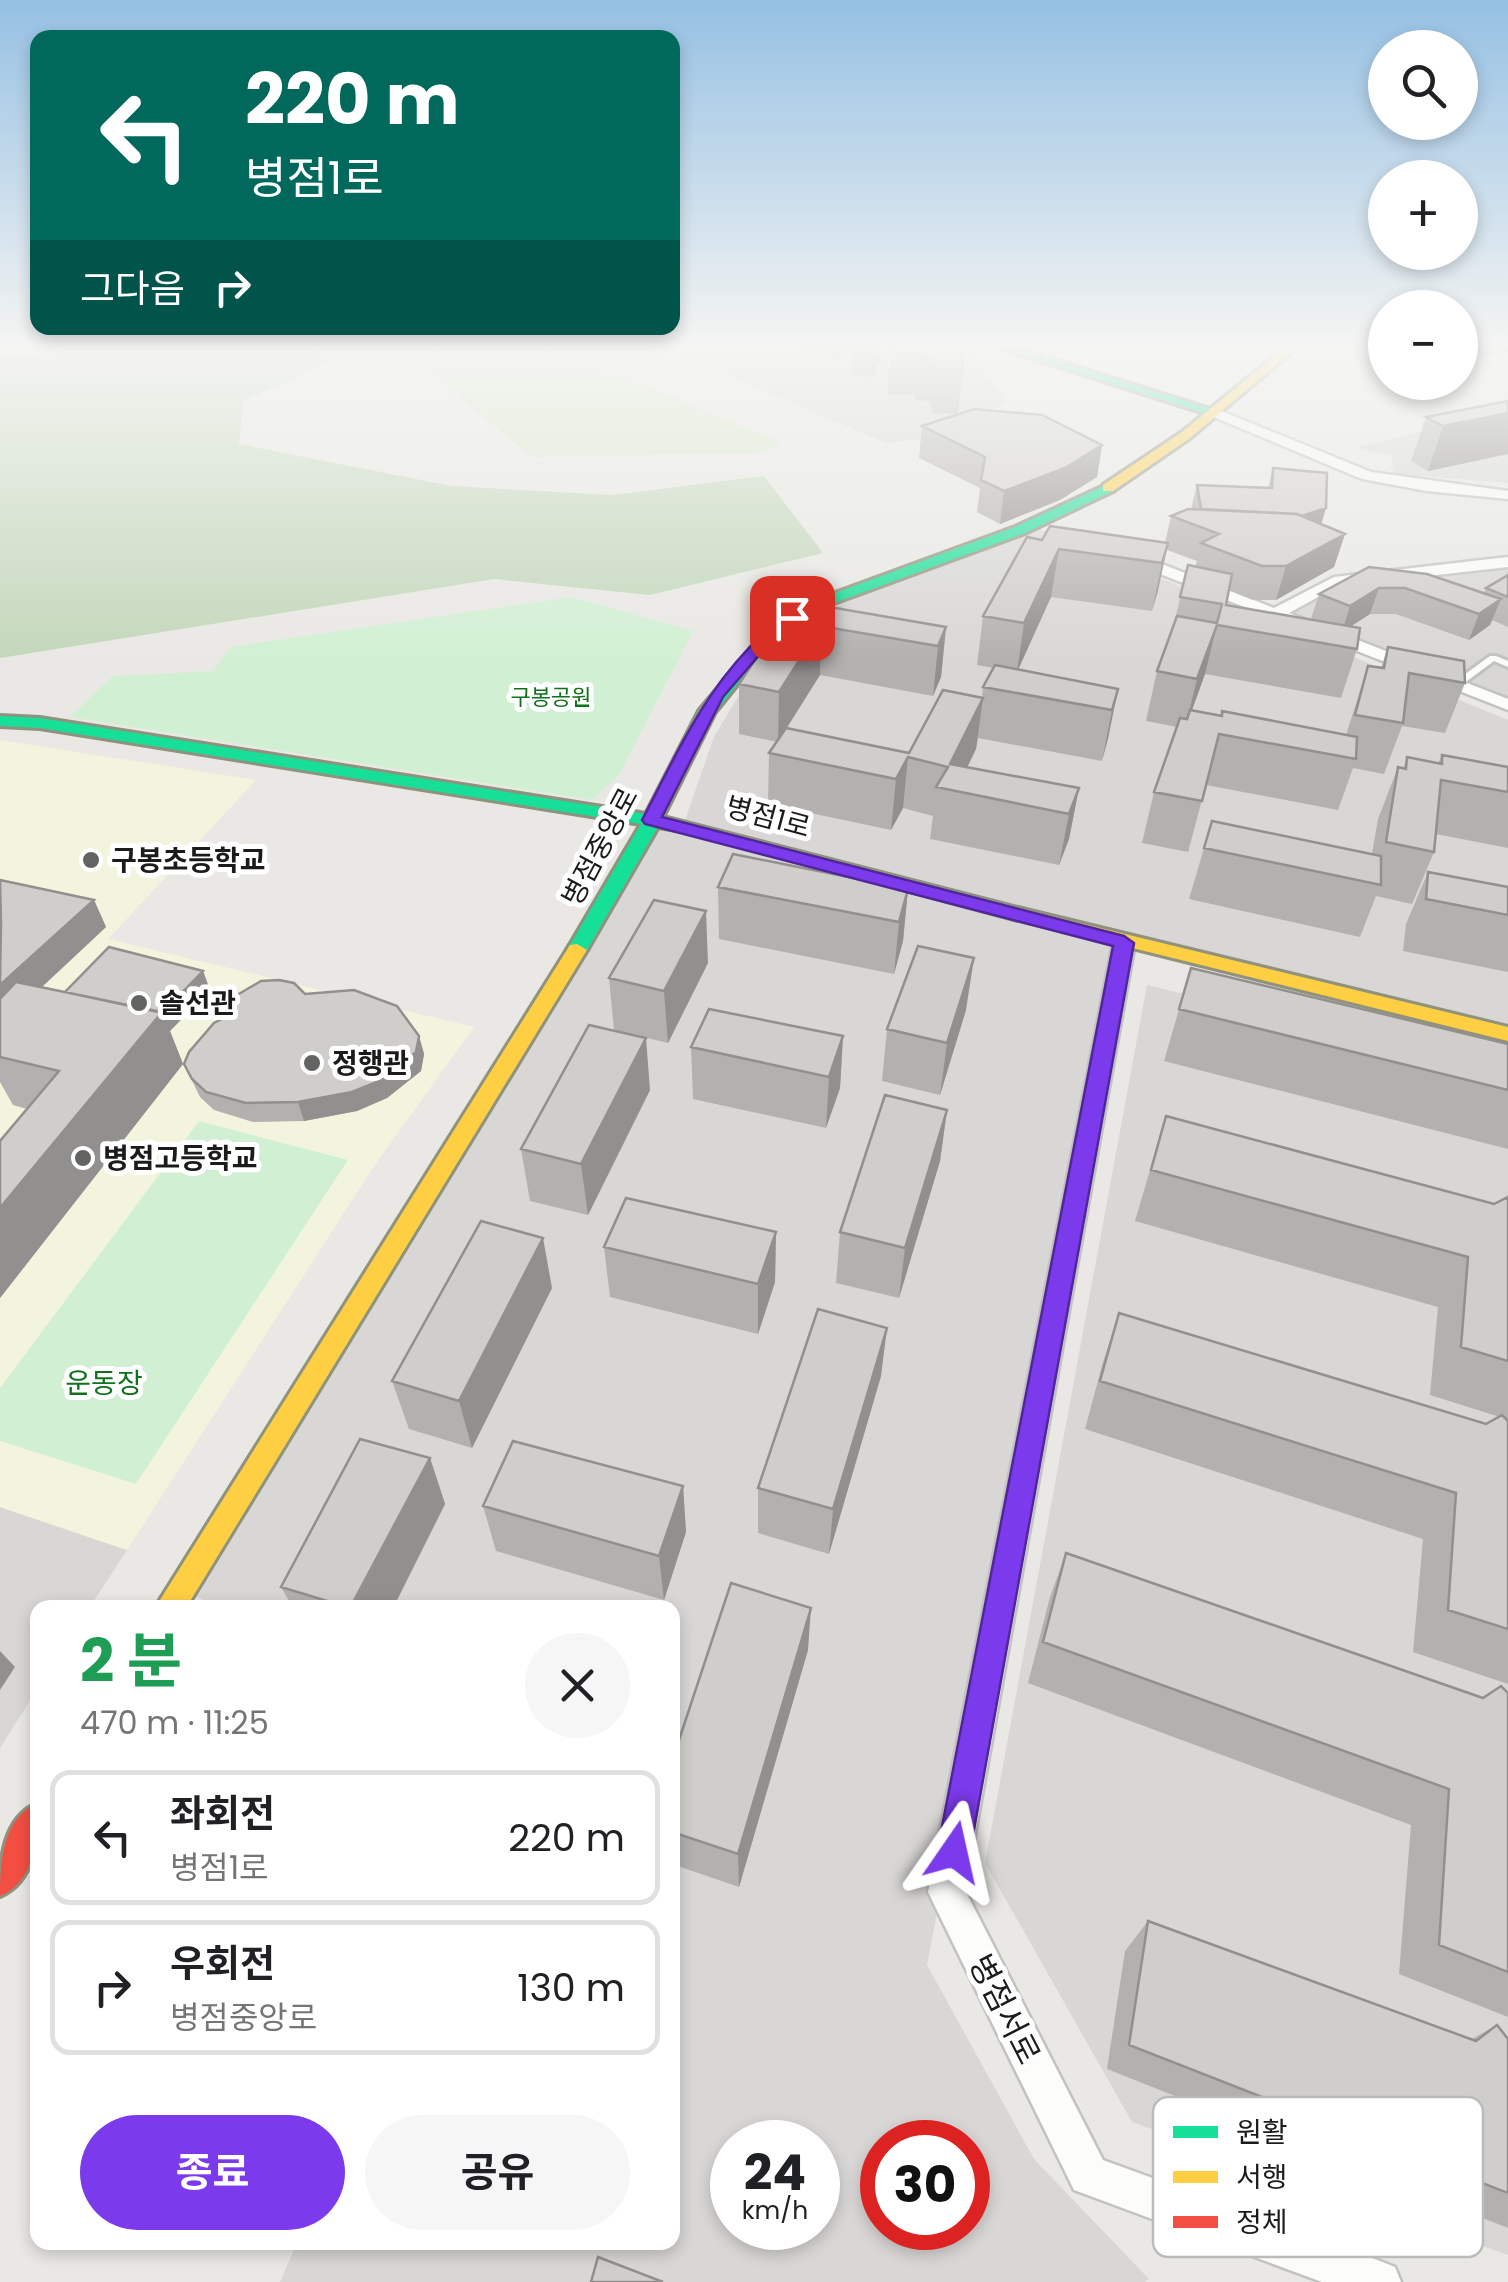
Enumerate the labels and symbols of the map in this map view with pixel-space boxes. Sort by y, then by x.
pin [750,576,835,661]
park label: 구봉공원 [511,682,591,713]
street label: 병점중앙로 [553,781,647,913]
street label: 병점1로 [721,787,815,847]
place label: 구봉초등학교 [111,841,266,880]
marker: 구봉초등학교 [80,849,102,871]
place label: 솔선관 [159,984,236,1023]
marker: 솔선관 [128,992,150,1014]
place label: 정행관 [332,1044,409,1083]
marker: 정행관 [301,1052,323,1074]
place label: 병점고등학교 [103,1139,258,1178]
marker: 병점고등학교 [72,1147,94,1169]
park label: 운동장 [65,1364,143,1403]
position arrow [902,1800,1006,1904]
street label: 병점서로 [958,1946,1052,2072]
legend [1153,2097,1483,2257]
text: 원활 [1236,2113,1288,2152]
speed limit sign: 30 [860,2120,990,2250]
text: 서행 [1236,2158,1288,2197]
text: 정체 [1236,2203,1288,2242]

